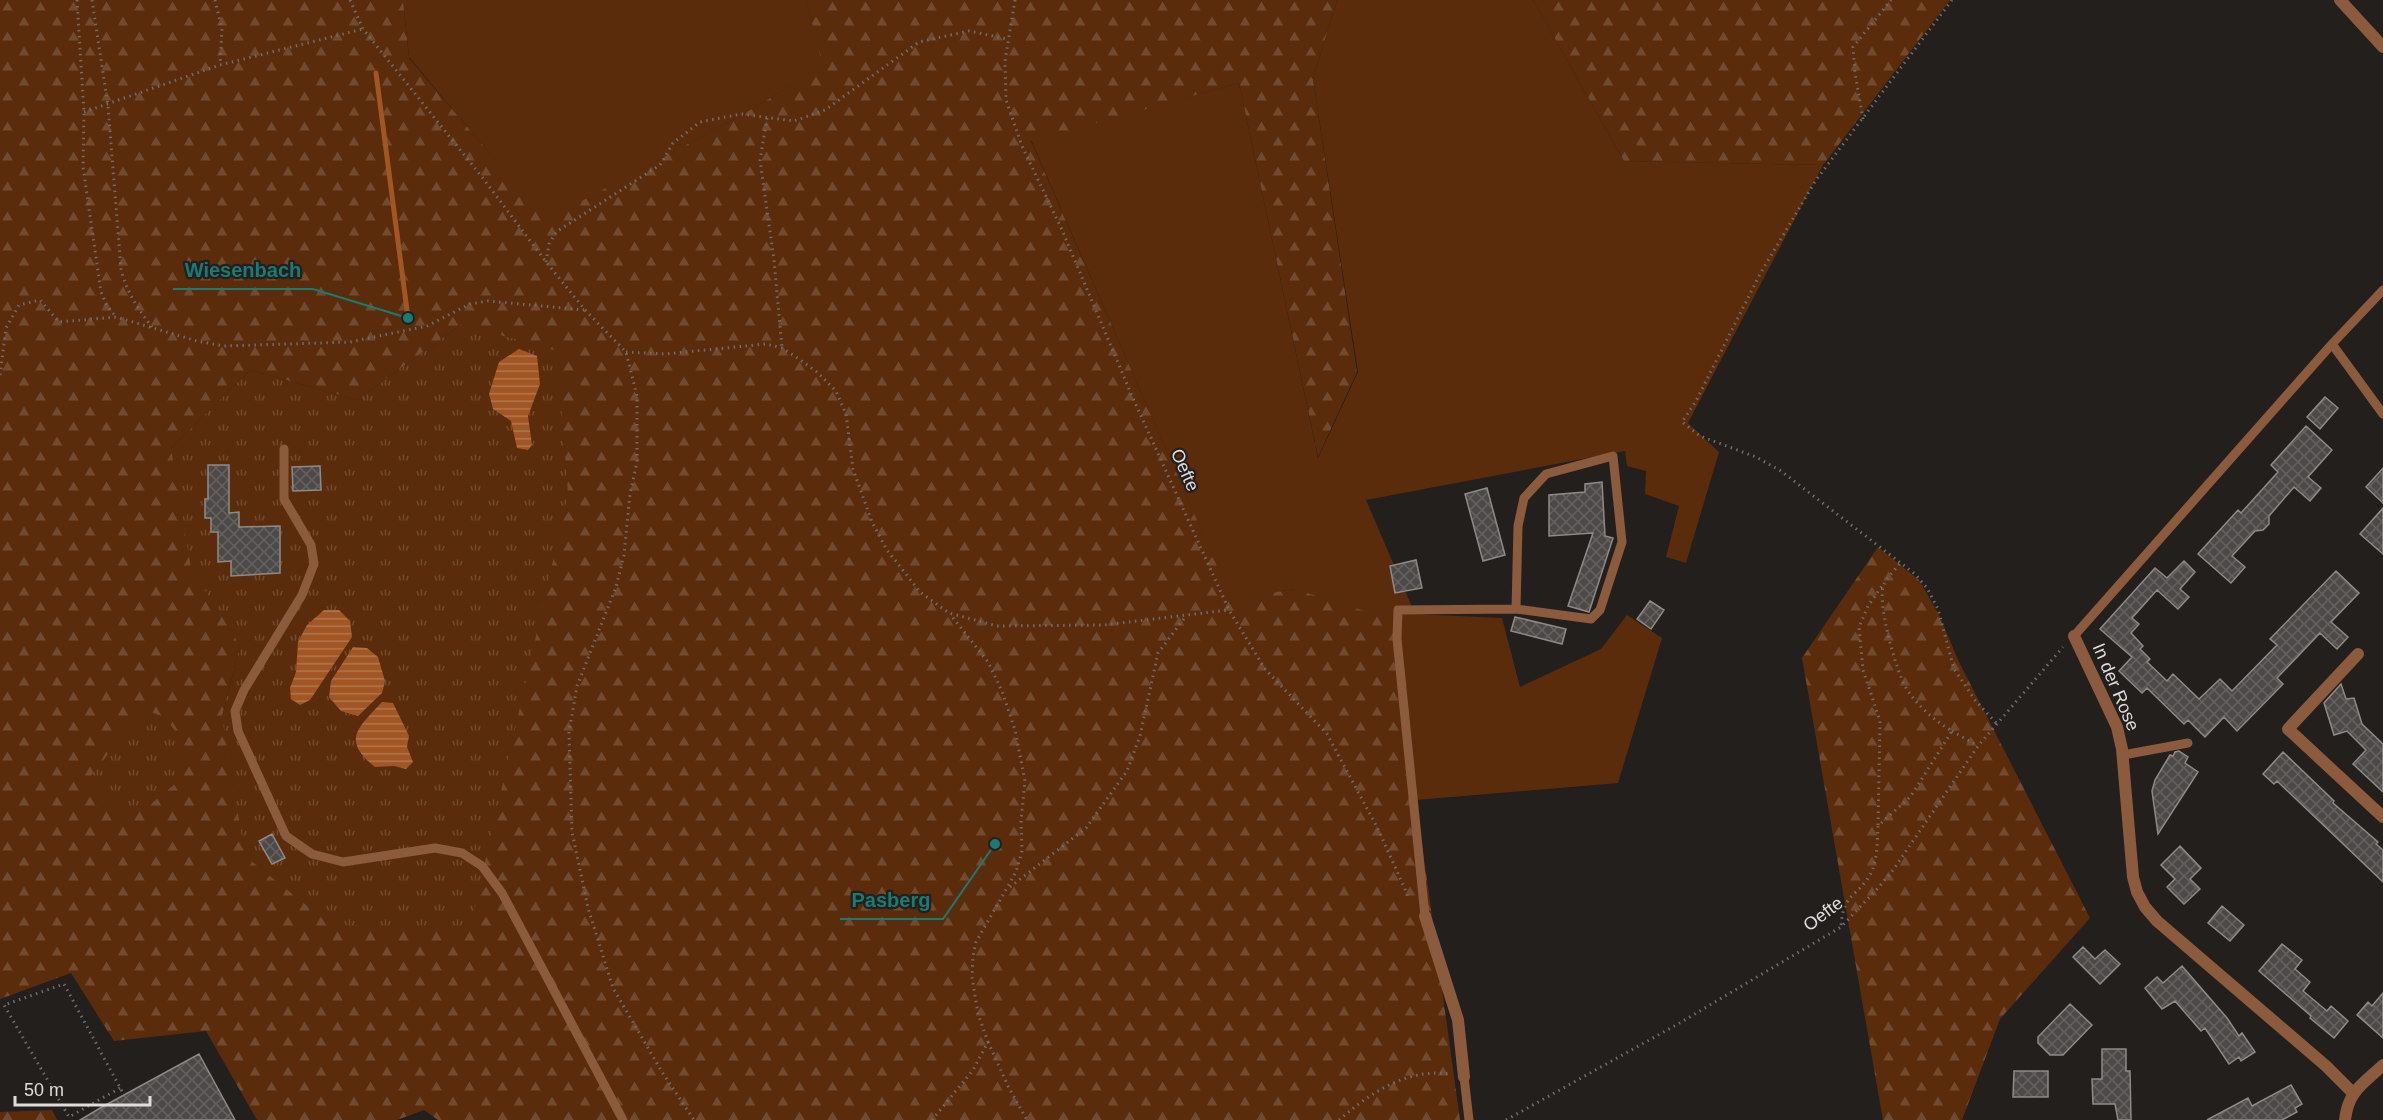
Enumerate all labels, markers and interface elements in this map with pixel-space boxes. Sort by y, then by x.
callout: Wiesenbach [173,251,313,289]
text: Wiesenbach [185,259,301,281]
street label: Oefte [1167,446,1203,494]
street label: In der Rose [2089,640,2143,734]
callout: Pasberg [840,881,943,919]
text: Pasberg [852,889,930,911]
street label: Oefte [1799,893,1847,935]
scale bar [15,1069,150,1107]
text: 50 m [24,1080,64,1100]

